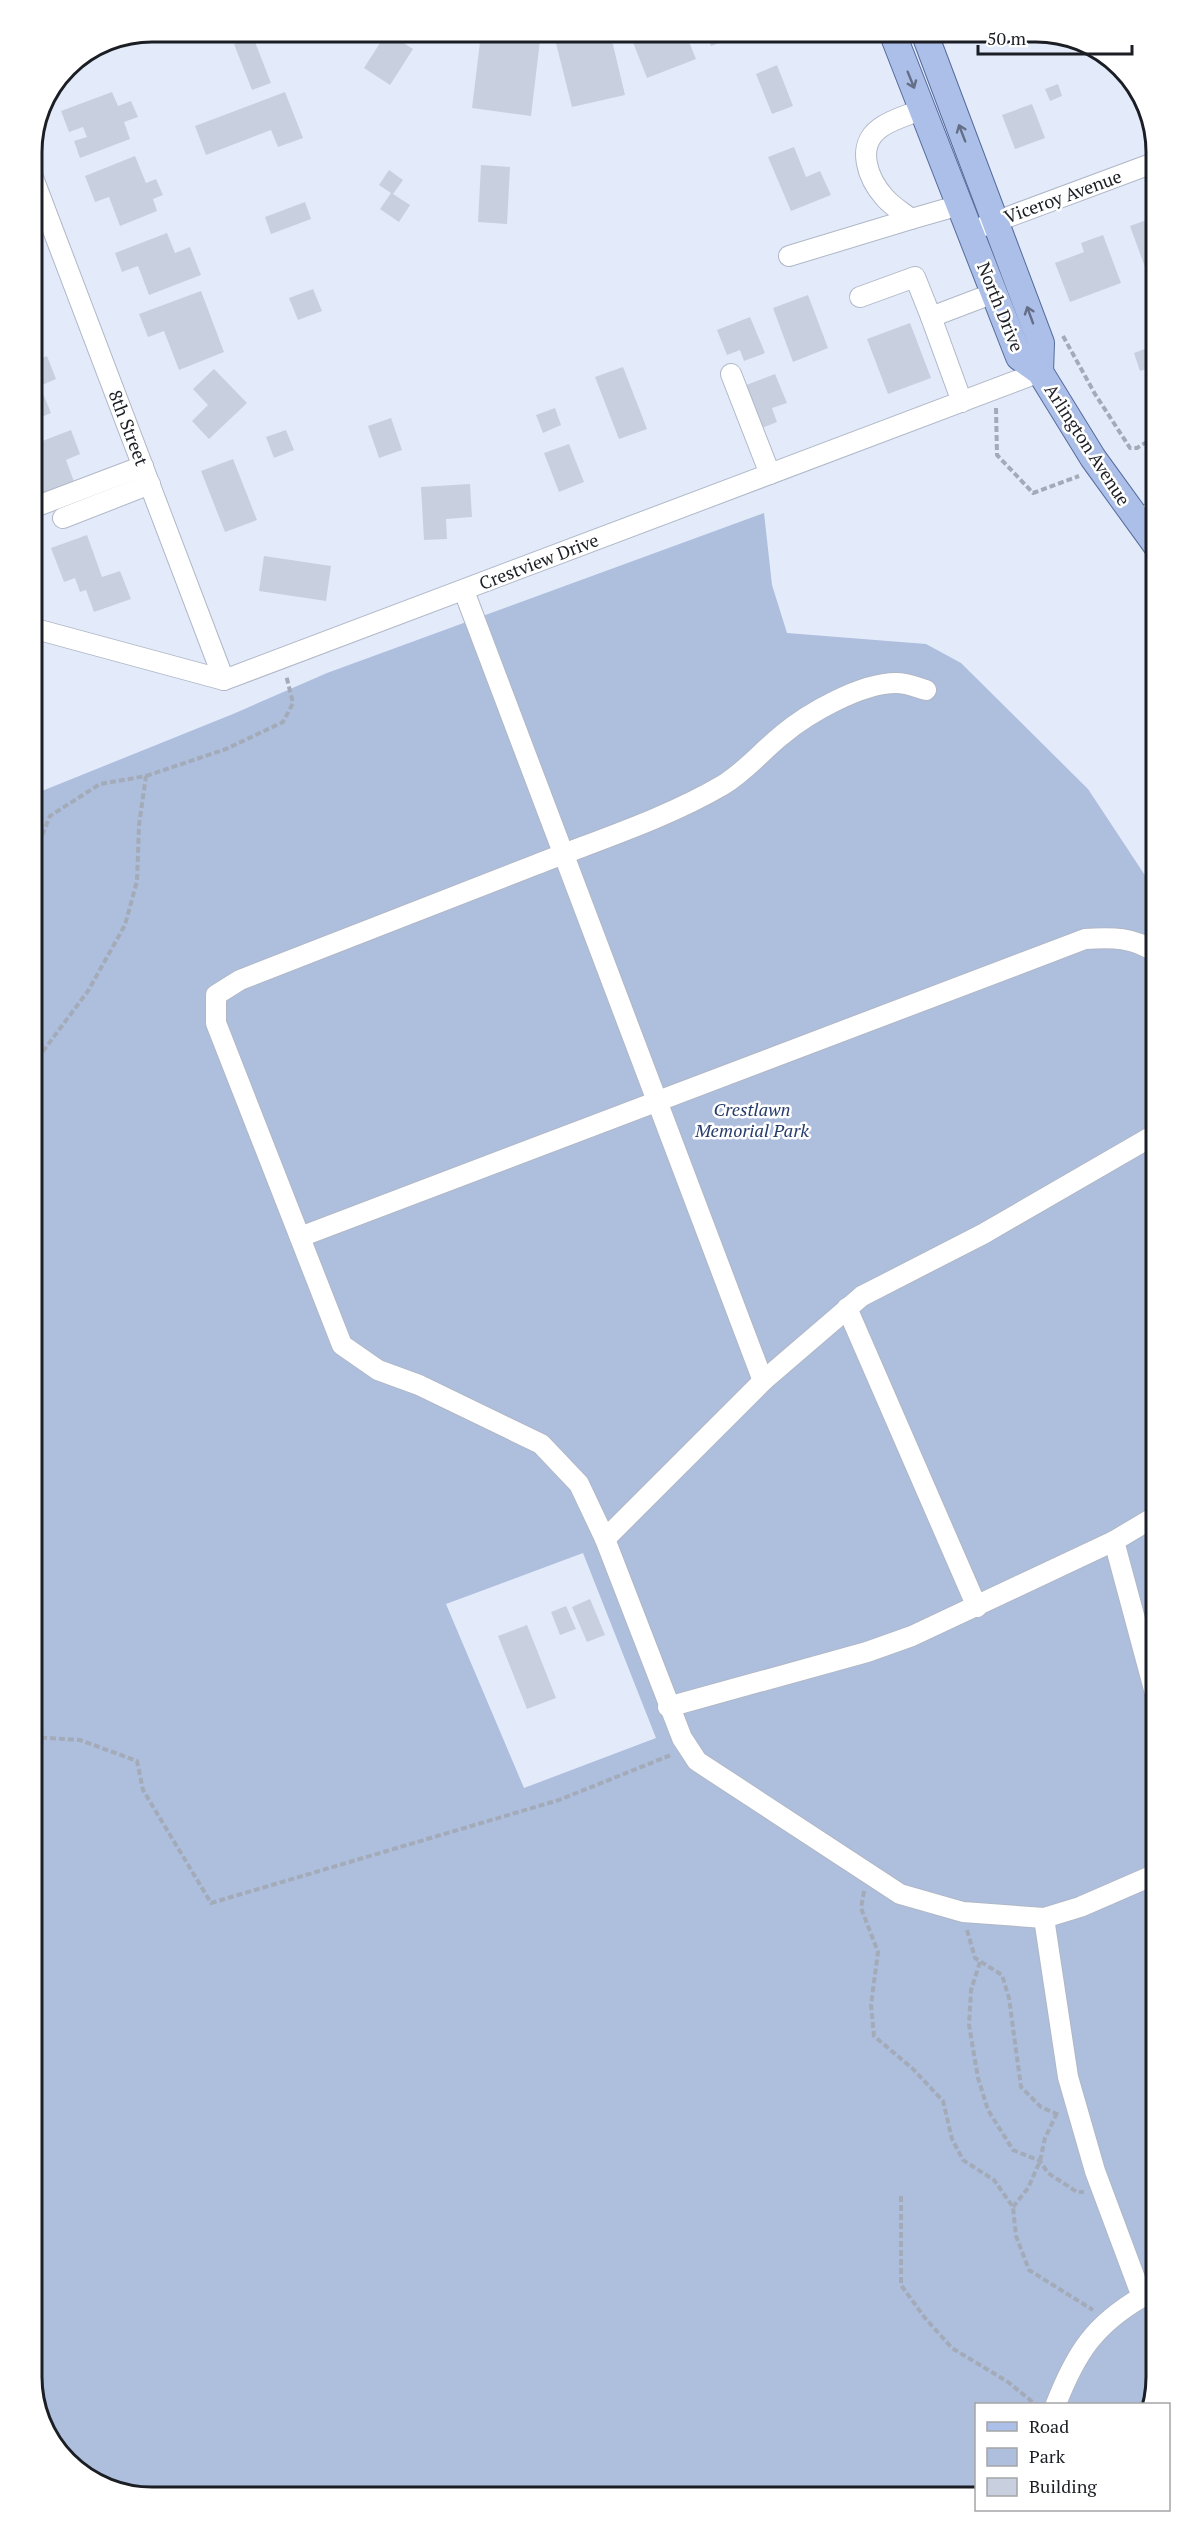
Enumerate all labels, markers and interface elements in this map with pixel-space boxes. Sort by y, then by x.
scale bar [978,18,1132,56]
text: 50 m [987,26,1027,50]
one-way arrow [906,71,917,89]
one-way arrow [956,124,967,142]
street label: Viceroy Avenue [1001,164,1125,228]
street label: North Drive [972,258,1030,355]
one-way arrow [1024,306,1035,325]
street label: Arlington Avenue [1040,379,1136,510]
street label: 8th Street [104,386,154,469]
street label: Crestview Drive [476,527,602,595]
park label: Crestlawn Memorial Park [694,1097,809,1142]
legend [975,2403,1170,2511]
text: Road [1029,2414,1069,2438]
text: Park [1029,2444,1066,2468]
text: Building [1029,2474,1097,2498]

